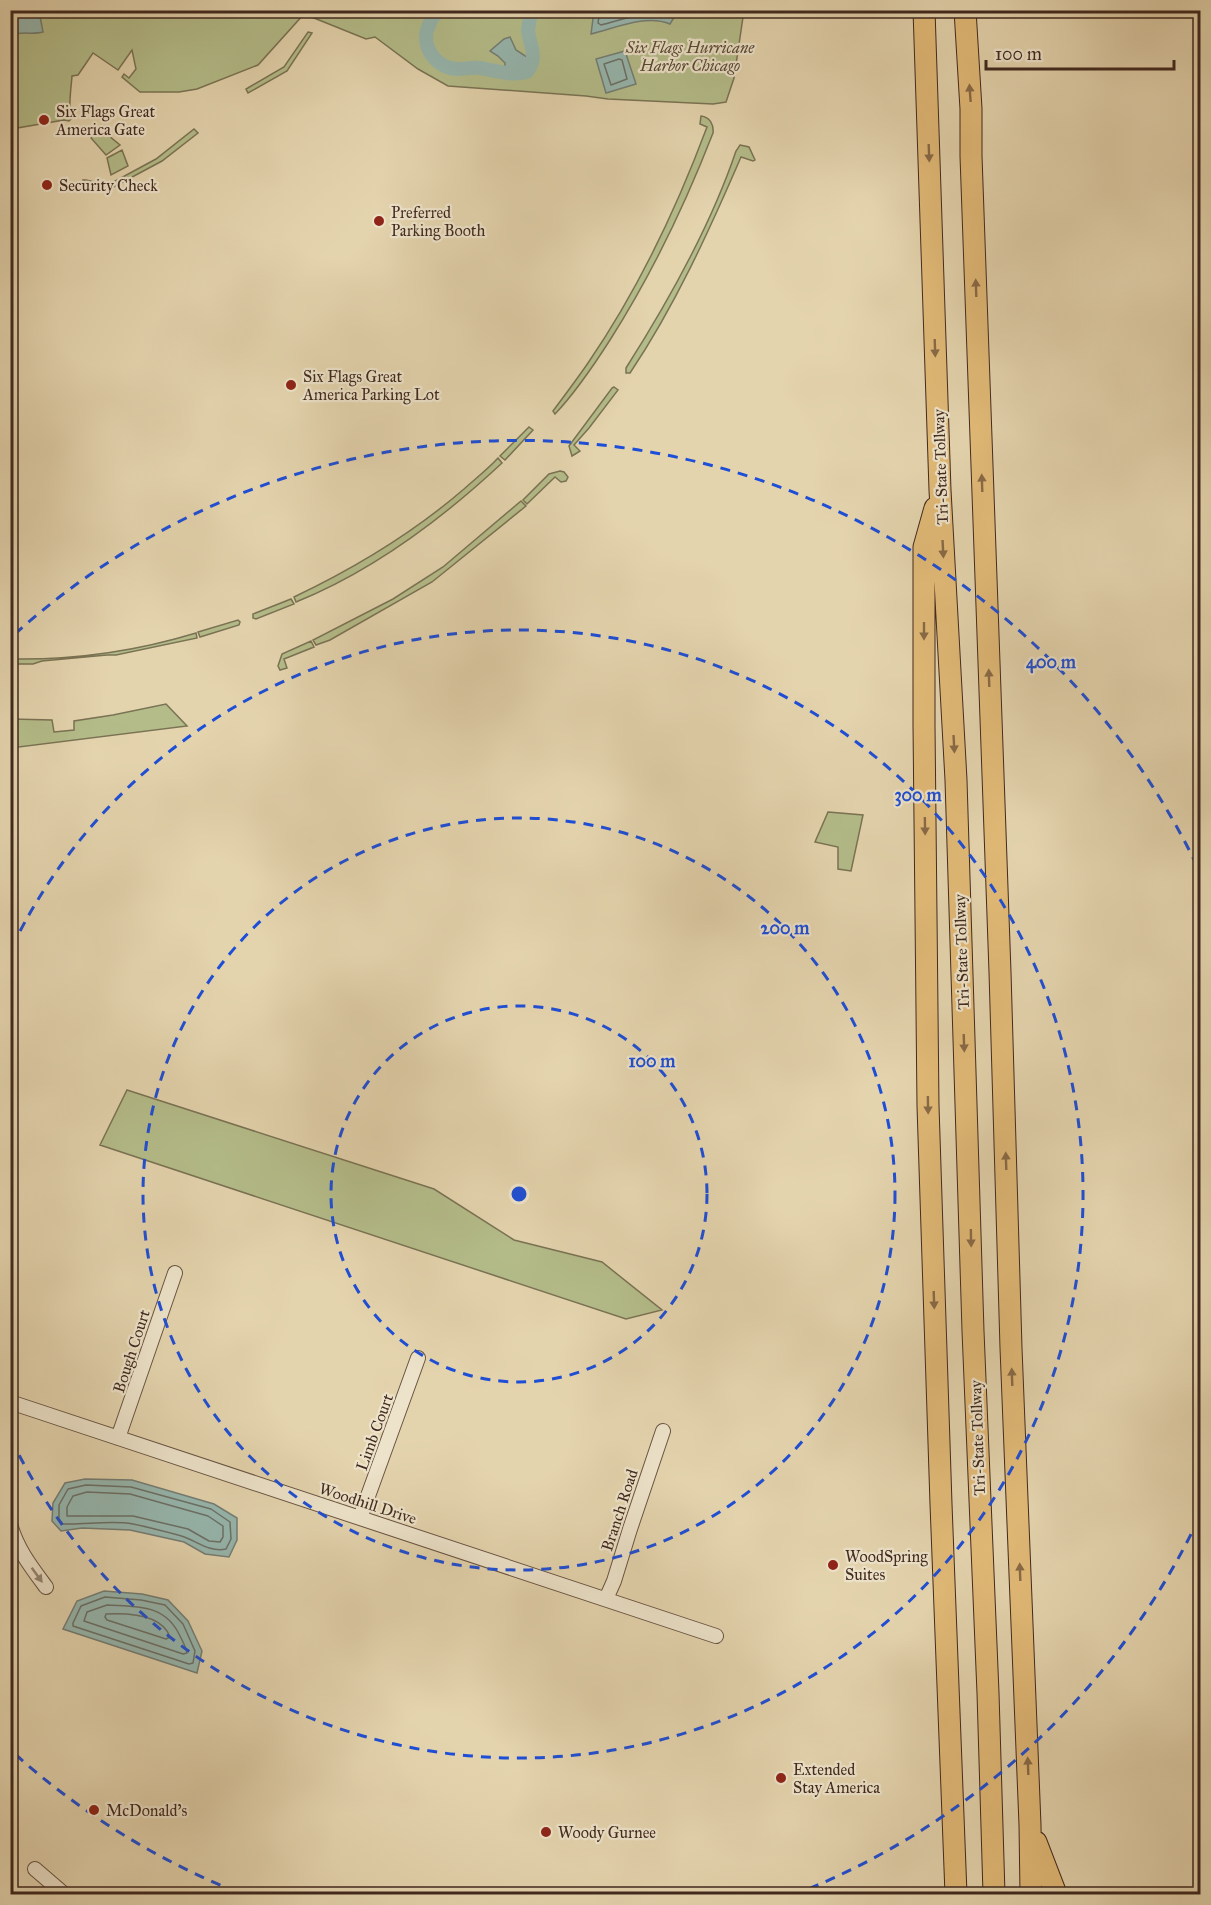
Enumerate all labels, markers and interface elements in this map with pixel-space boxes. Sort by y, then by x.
scale bar [986,33,1174,71]
park label: Six Flags Hurricane Harbor Chicago [625,38,755,75]
text: 100 m [995,43,1042,65]
one-way arrow [965,83,975,102]
place label: Six Flags Great America Gate [55,102,155,139]
marker: Six Flags Great America Gate [37,113,51,127]
one-way arrow [924,143,933,162]
place label: Security Check [59,176,158,195]
marker: Security Check [40,178,54,192]
place label: Preferred Parking Booth [391,203,486,241]
marker: Preferred Parking Booth [372,214,386,228]
one-way arrow [972,278,981,297]
one-way arrow [931,338,940,357]
place label: Six Flags Great America Parking Lot [302,367,440,405]
marker: Six Flags Great America Parking Lot [284,378,298,392]
street label: Tri-State Tollway [929,408,952,525]
one-way arrow [977,473,987,492]
one-way arrow [939,539,948,558]
one-way arrow [919,621,929,640]
text: 400 m [1026,651,1077,674]
one-way arrow [984,668,993,687]
one-way arrow [949,734,958,753]
text: 300 m [894,784,942,807]
one-way arrow [920,816,930,835]
street label: Tri-State Tollway [950,893,973,1010]
text: 200 m [761,917,810,939]
one-way arrow [960,1034,969,1053]
text: 100 m [629,1050,676,1072]
one-way arrow [924,1095,933,1114]
one-way arrow [1001,1151,1010,1170]
centre of rings [509,1184,529,1204]
one-way arrow [966,1229,975,1248]
one-way arrow [930,1290,939,1309]
street label: Bough Court [109,1307,155,1395]
one-way arrow [1007,1367,1017,1386]
street label: Tri-State Tollway [966,1379,989,1496]
street label: Limb Court [352,1391,397,1473]
street label: Branch Road [597,1467,642,1554]
street label: Woodhill Drive [317,1479,419,1528]
place label: WoodSpring Suites [845,1547,928,1584]
marker: WoodSpring Suites [826,1558,840,1572]
one-way arrow [1015,1562,1025,1581]
one-way arrow [30,1567,42,1582]
one-way arrow [1023,1757,1032,1776]
place label: Extended Stay America [793,1760,880,1797]
marker: Extended Stay America [774,1771,788,1785]
place label: McDonald's [106,1801,187,1820]
marker: McDonald's [87,1803,101,1817]
place label: Woody Gurnee [558,1823,656,1842]
marker: Woody Gurnee [539,1825,553,1839]

